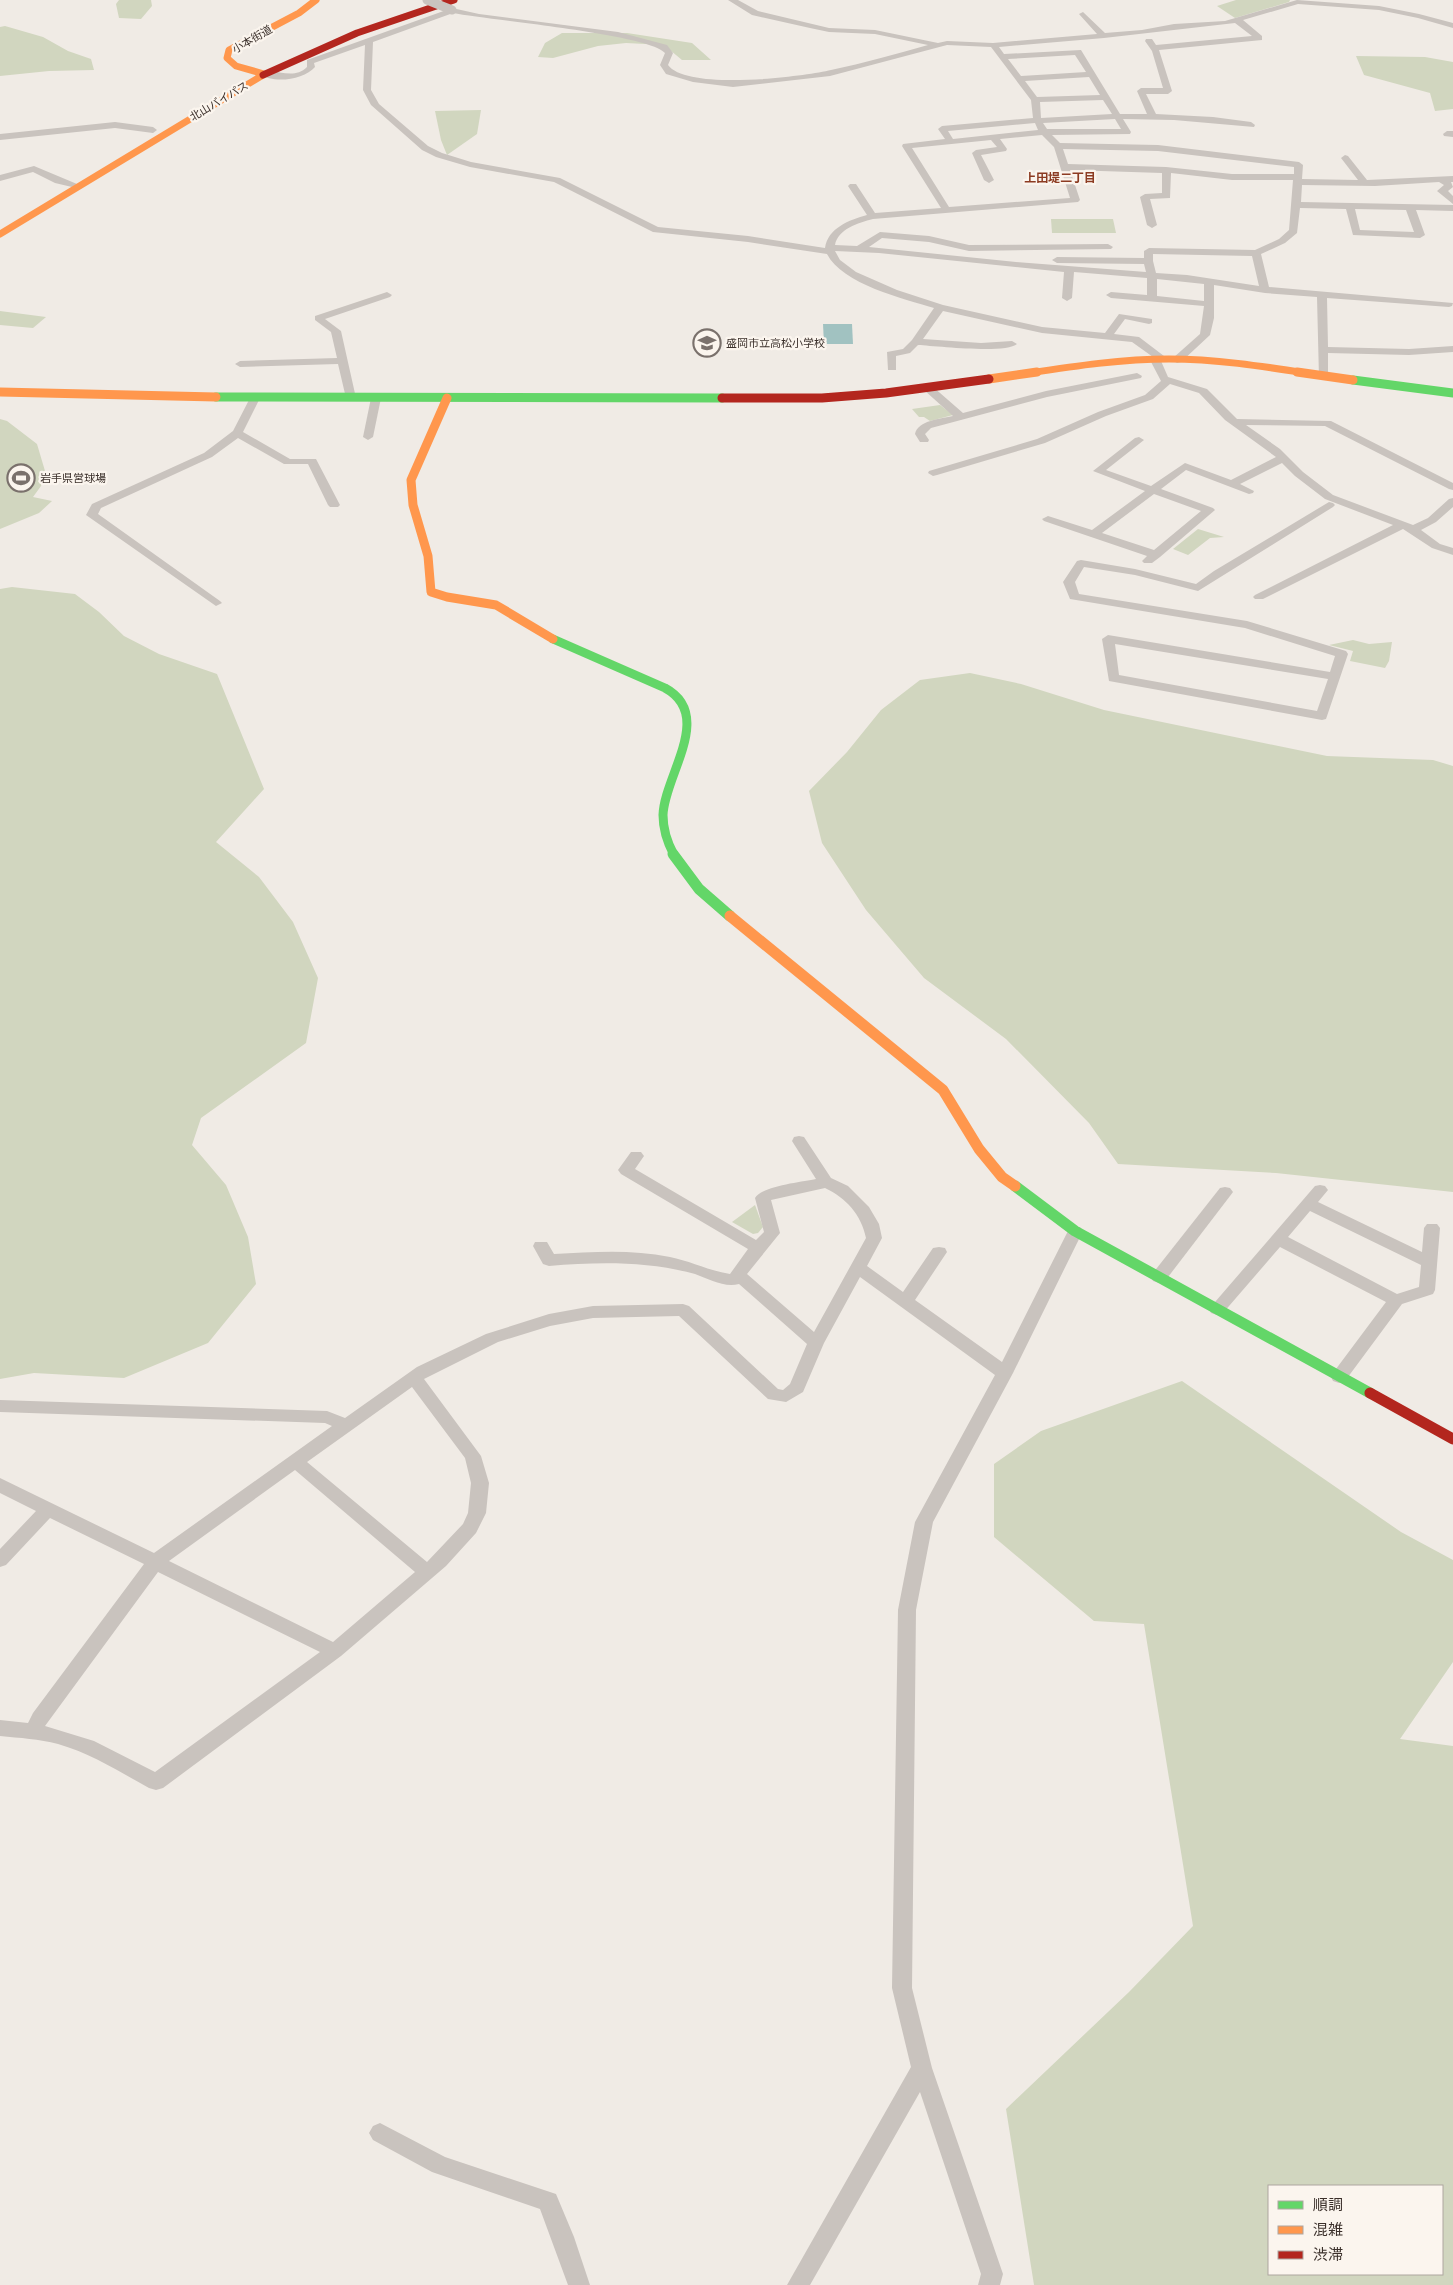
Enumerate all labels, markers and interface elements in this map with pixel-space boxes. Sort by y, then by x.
street label: 小本街道 [230,23,275,56]
street label: 北山バイパス [188,79,251,124]
district label: 上田堤二丁目 [1024,171,1096,185]
school or university icon: 盛岡市立高松小学校 [692,328,722,358]
place label: 盛岡市立高松小学校 [726,337,825,350]
sports icon: 岩手県営球場 [6,463,36,493]
place label: 岩手県営球場 [40,472,106,485]
legend [1268,2185,1443,2275]
text: 順調 [1313,2196,1343,2214]
text: 混雑 [1313,2221,1343,2239]
text: 渋滞 [1313,2246,1343,2264]

